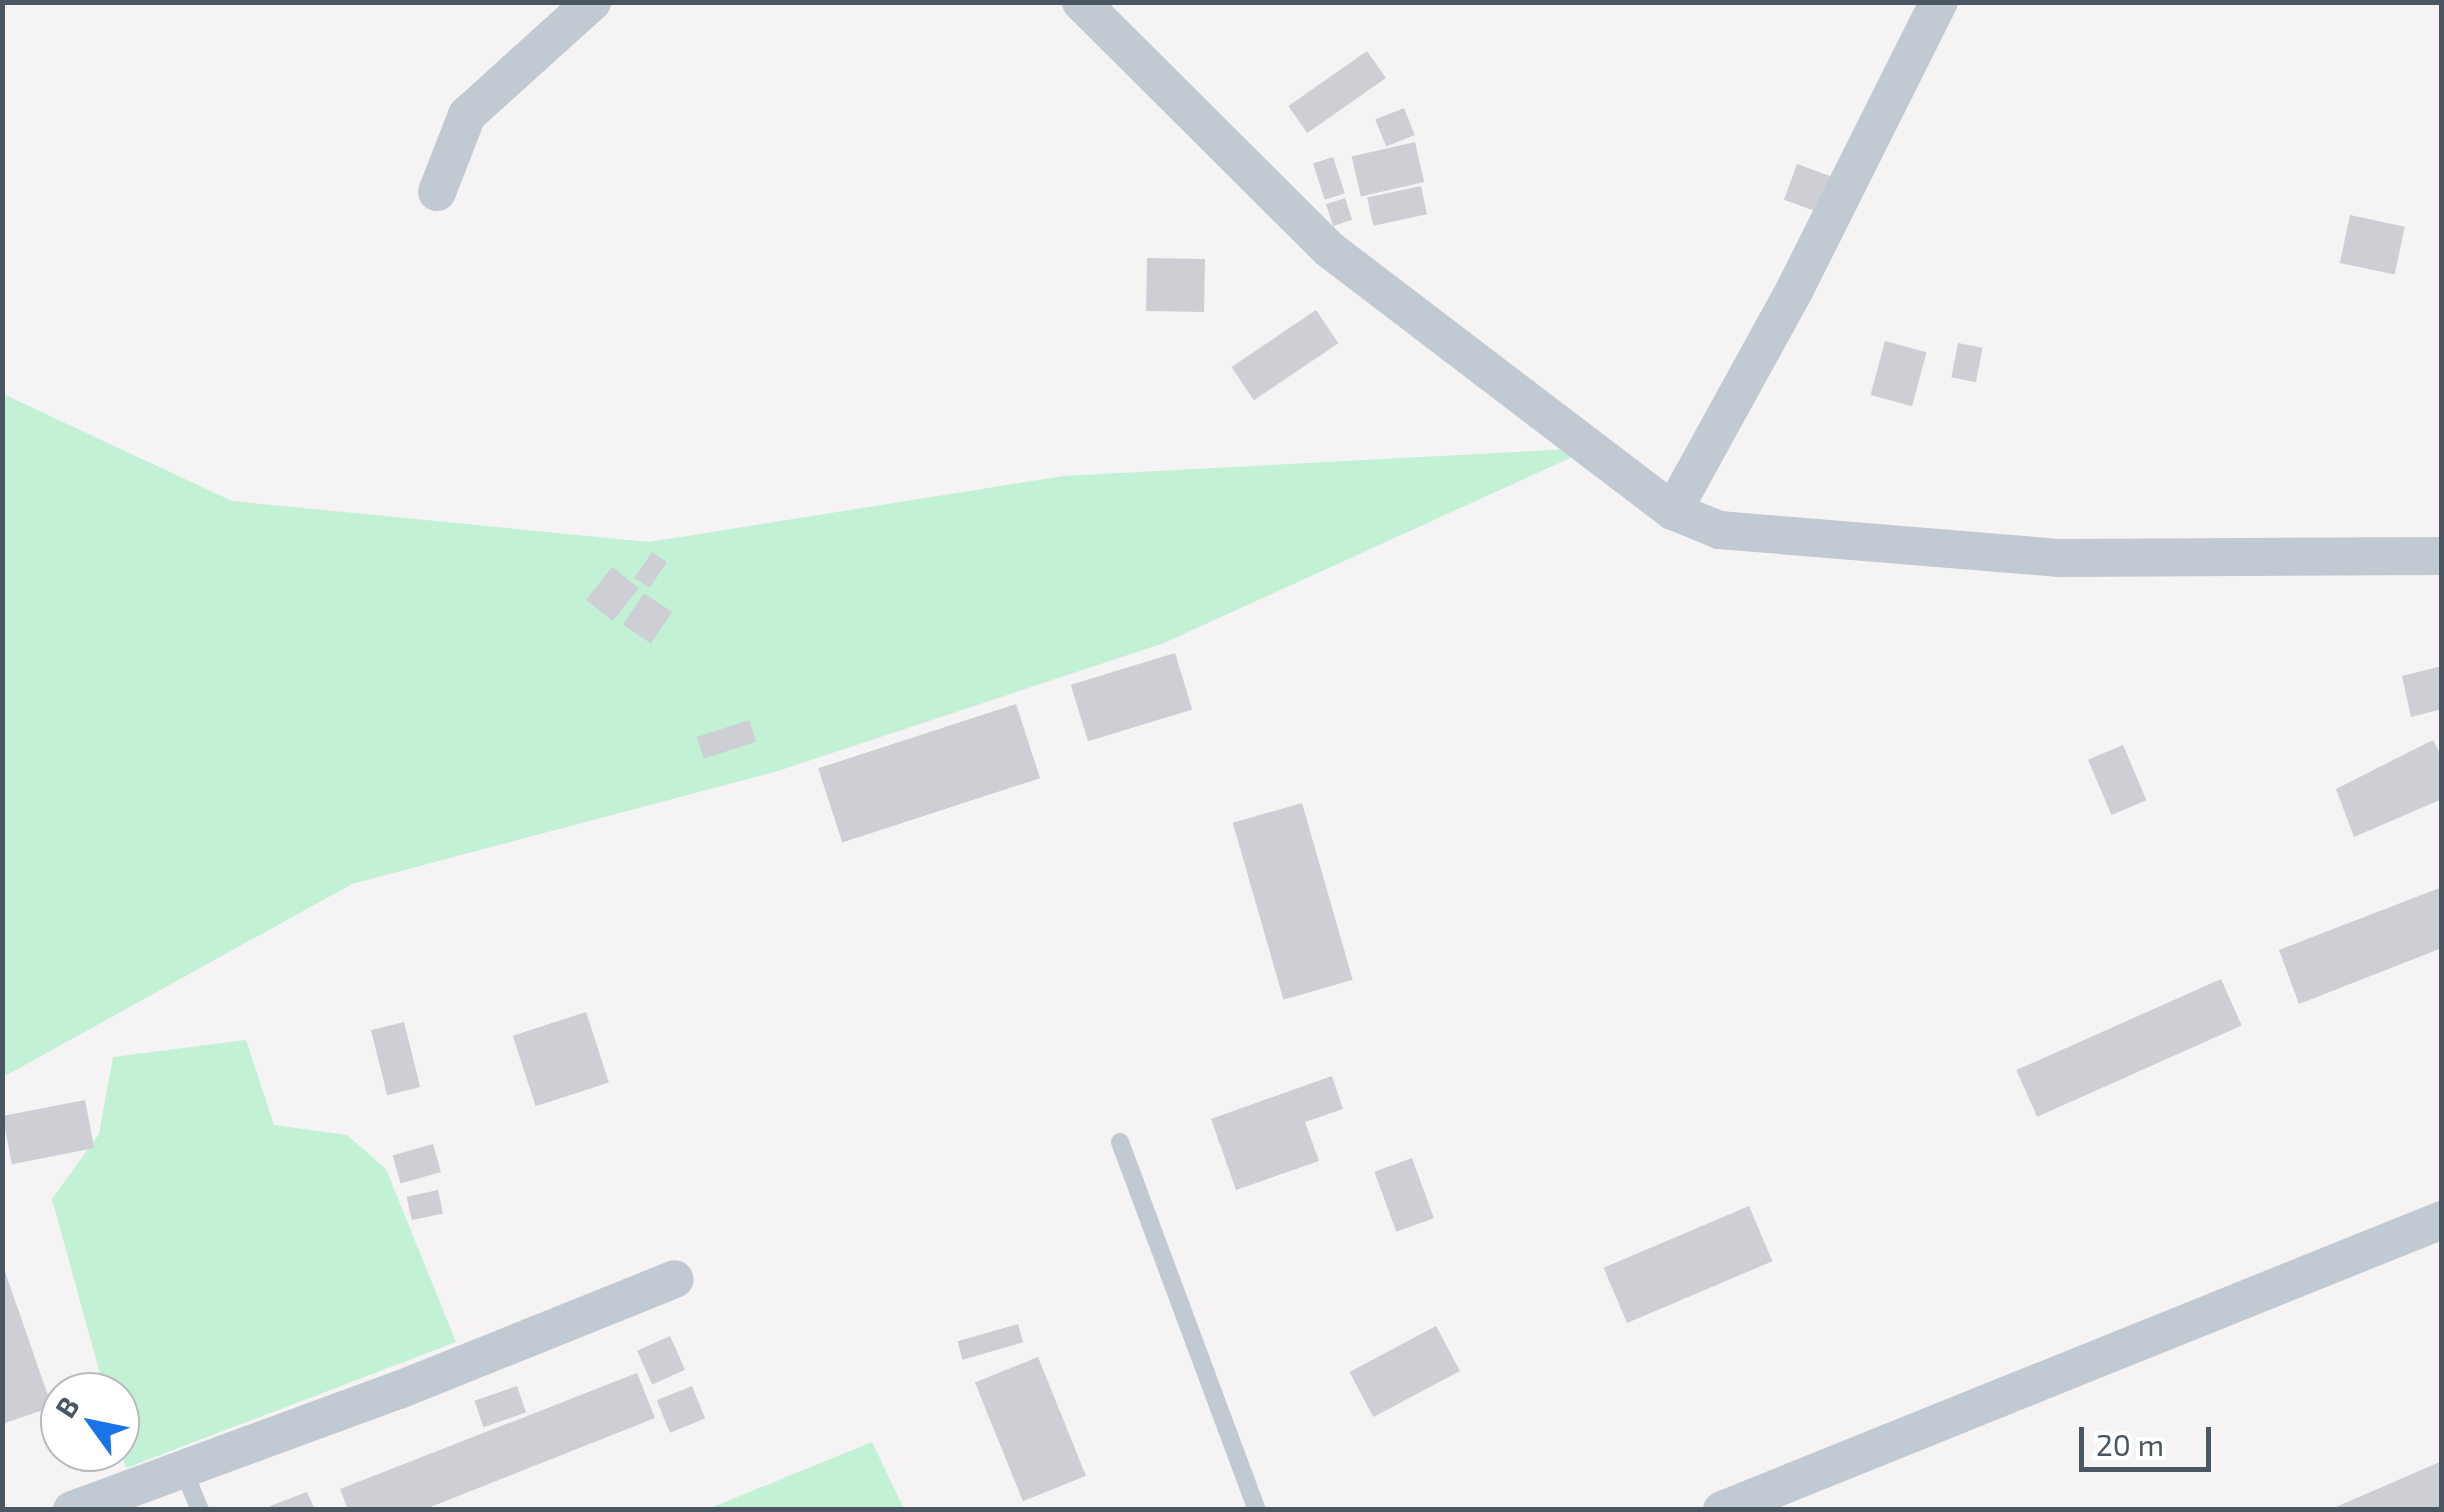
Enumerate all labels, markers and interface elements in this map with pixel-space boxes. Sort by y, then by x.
north arrow [40,1372,140,1472]
text: B [47,1390,86,1424]
scale bar [2084,1407,2216,1469]
text: 20 m [2096,1426,2164,1462]

